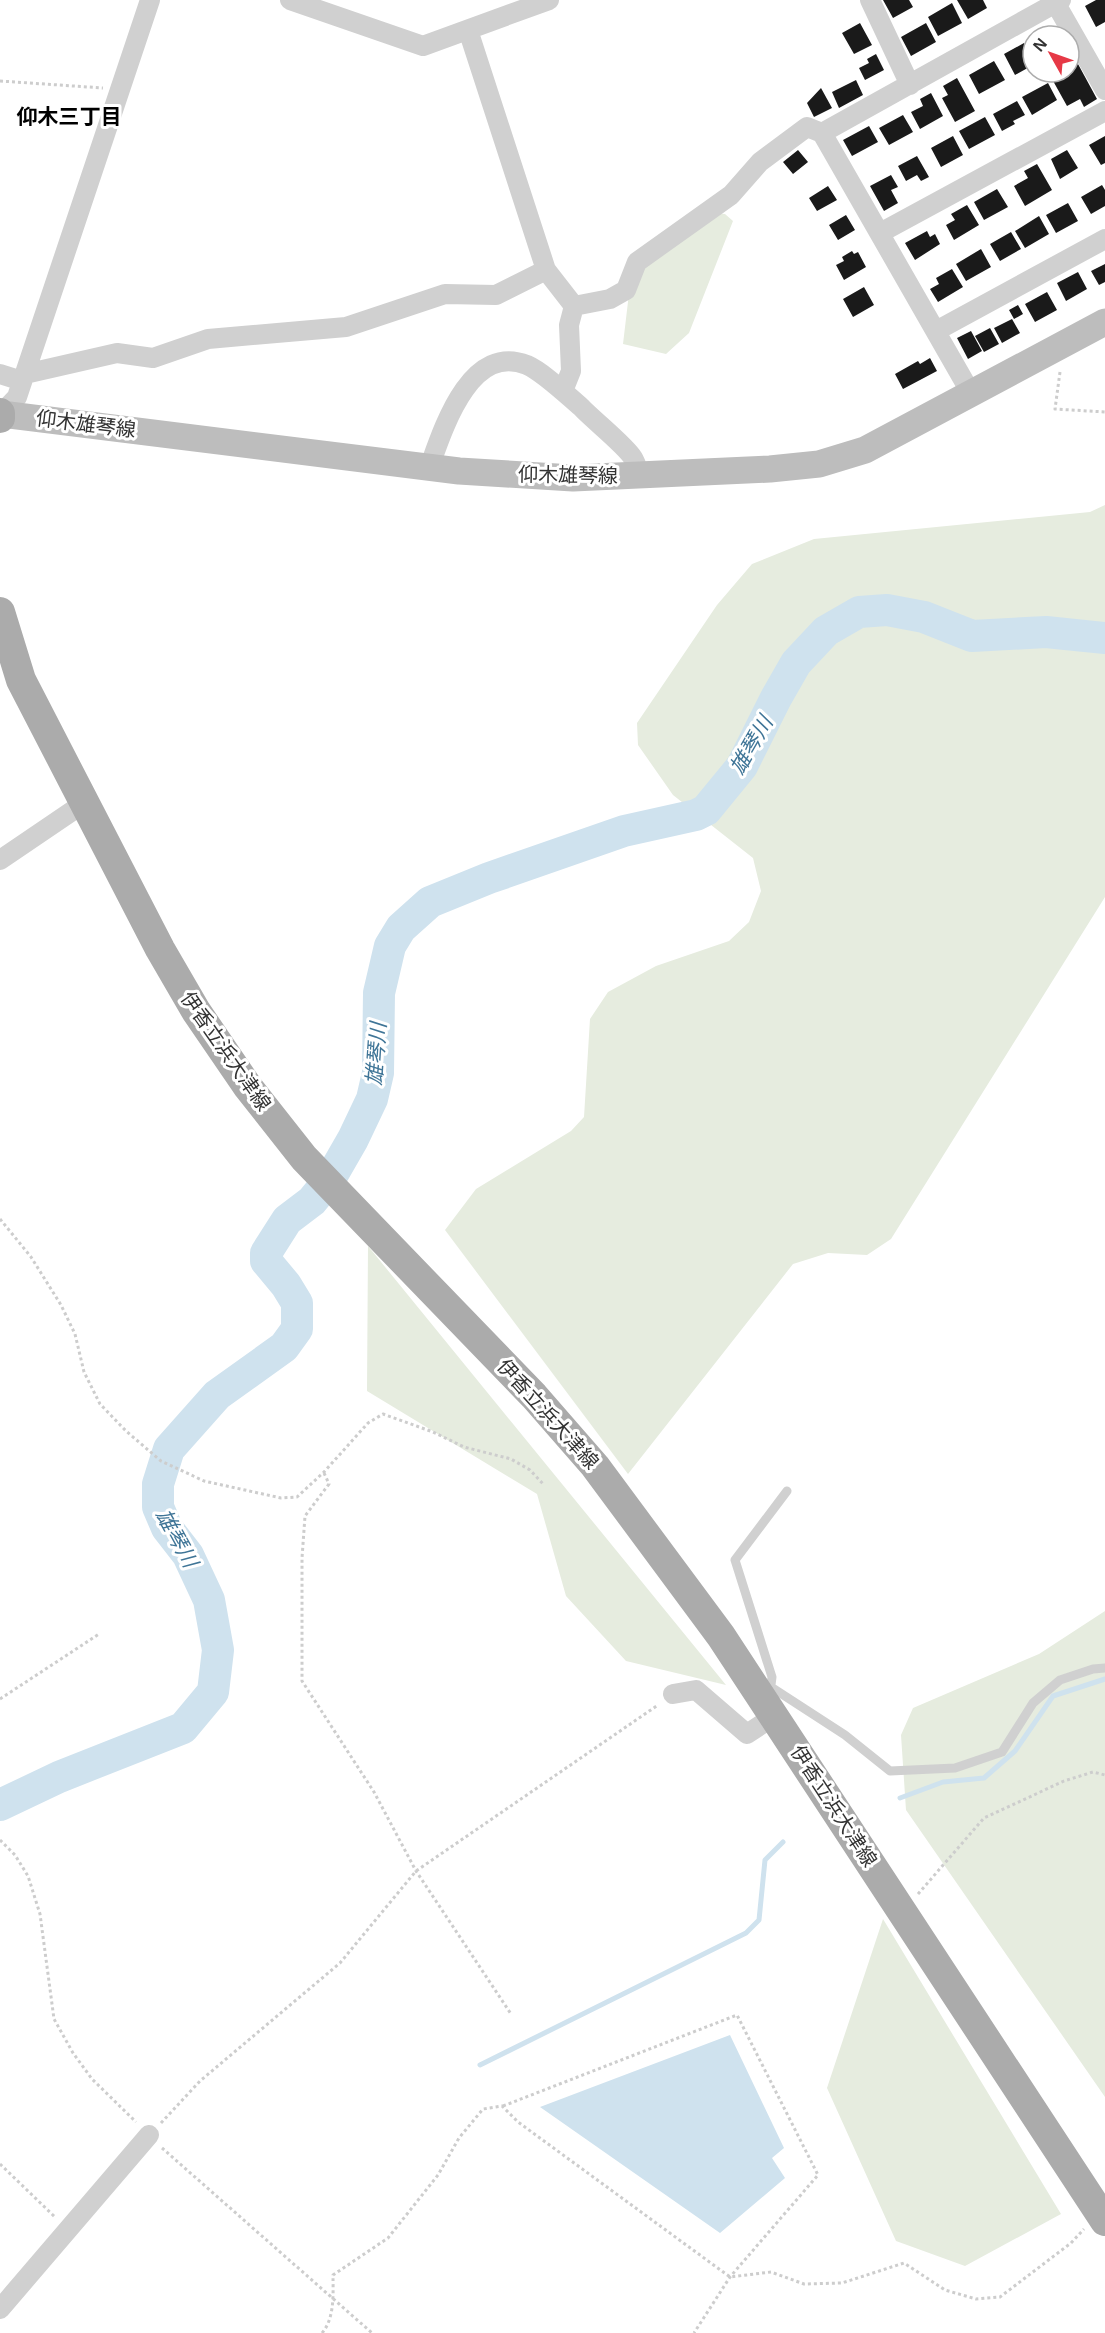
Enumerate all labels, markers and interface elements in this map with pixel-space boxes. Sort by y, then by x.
north arrow [1021,24,1081,84]
text: N [1030,35,1050,55]
district label: 仰木三丁目 [17,105,122,128]
street label: 仰木雄琴線 [35,407,137,441]
street label: 仰木雄琴線 [518,463,618,487]
water label: 雄琴川 [725,710,778,778]
street label: 伊香立浜大津線 [177,987,275,1115]
water label: 雄琴川 [362,1020,390,1086]
street label: 伊香立浜大津線 [493,1355,603,1473]
water label: 雄琴川 [152,1505,203,1573]
street label: 伊香立浜大津線 [787,1741,881,1871]

